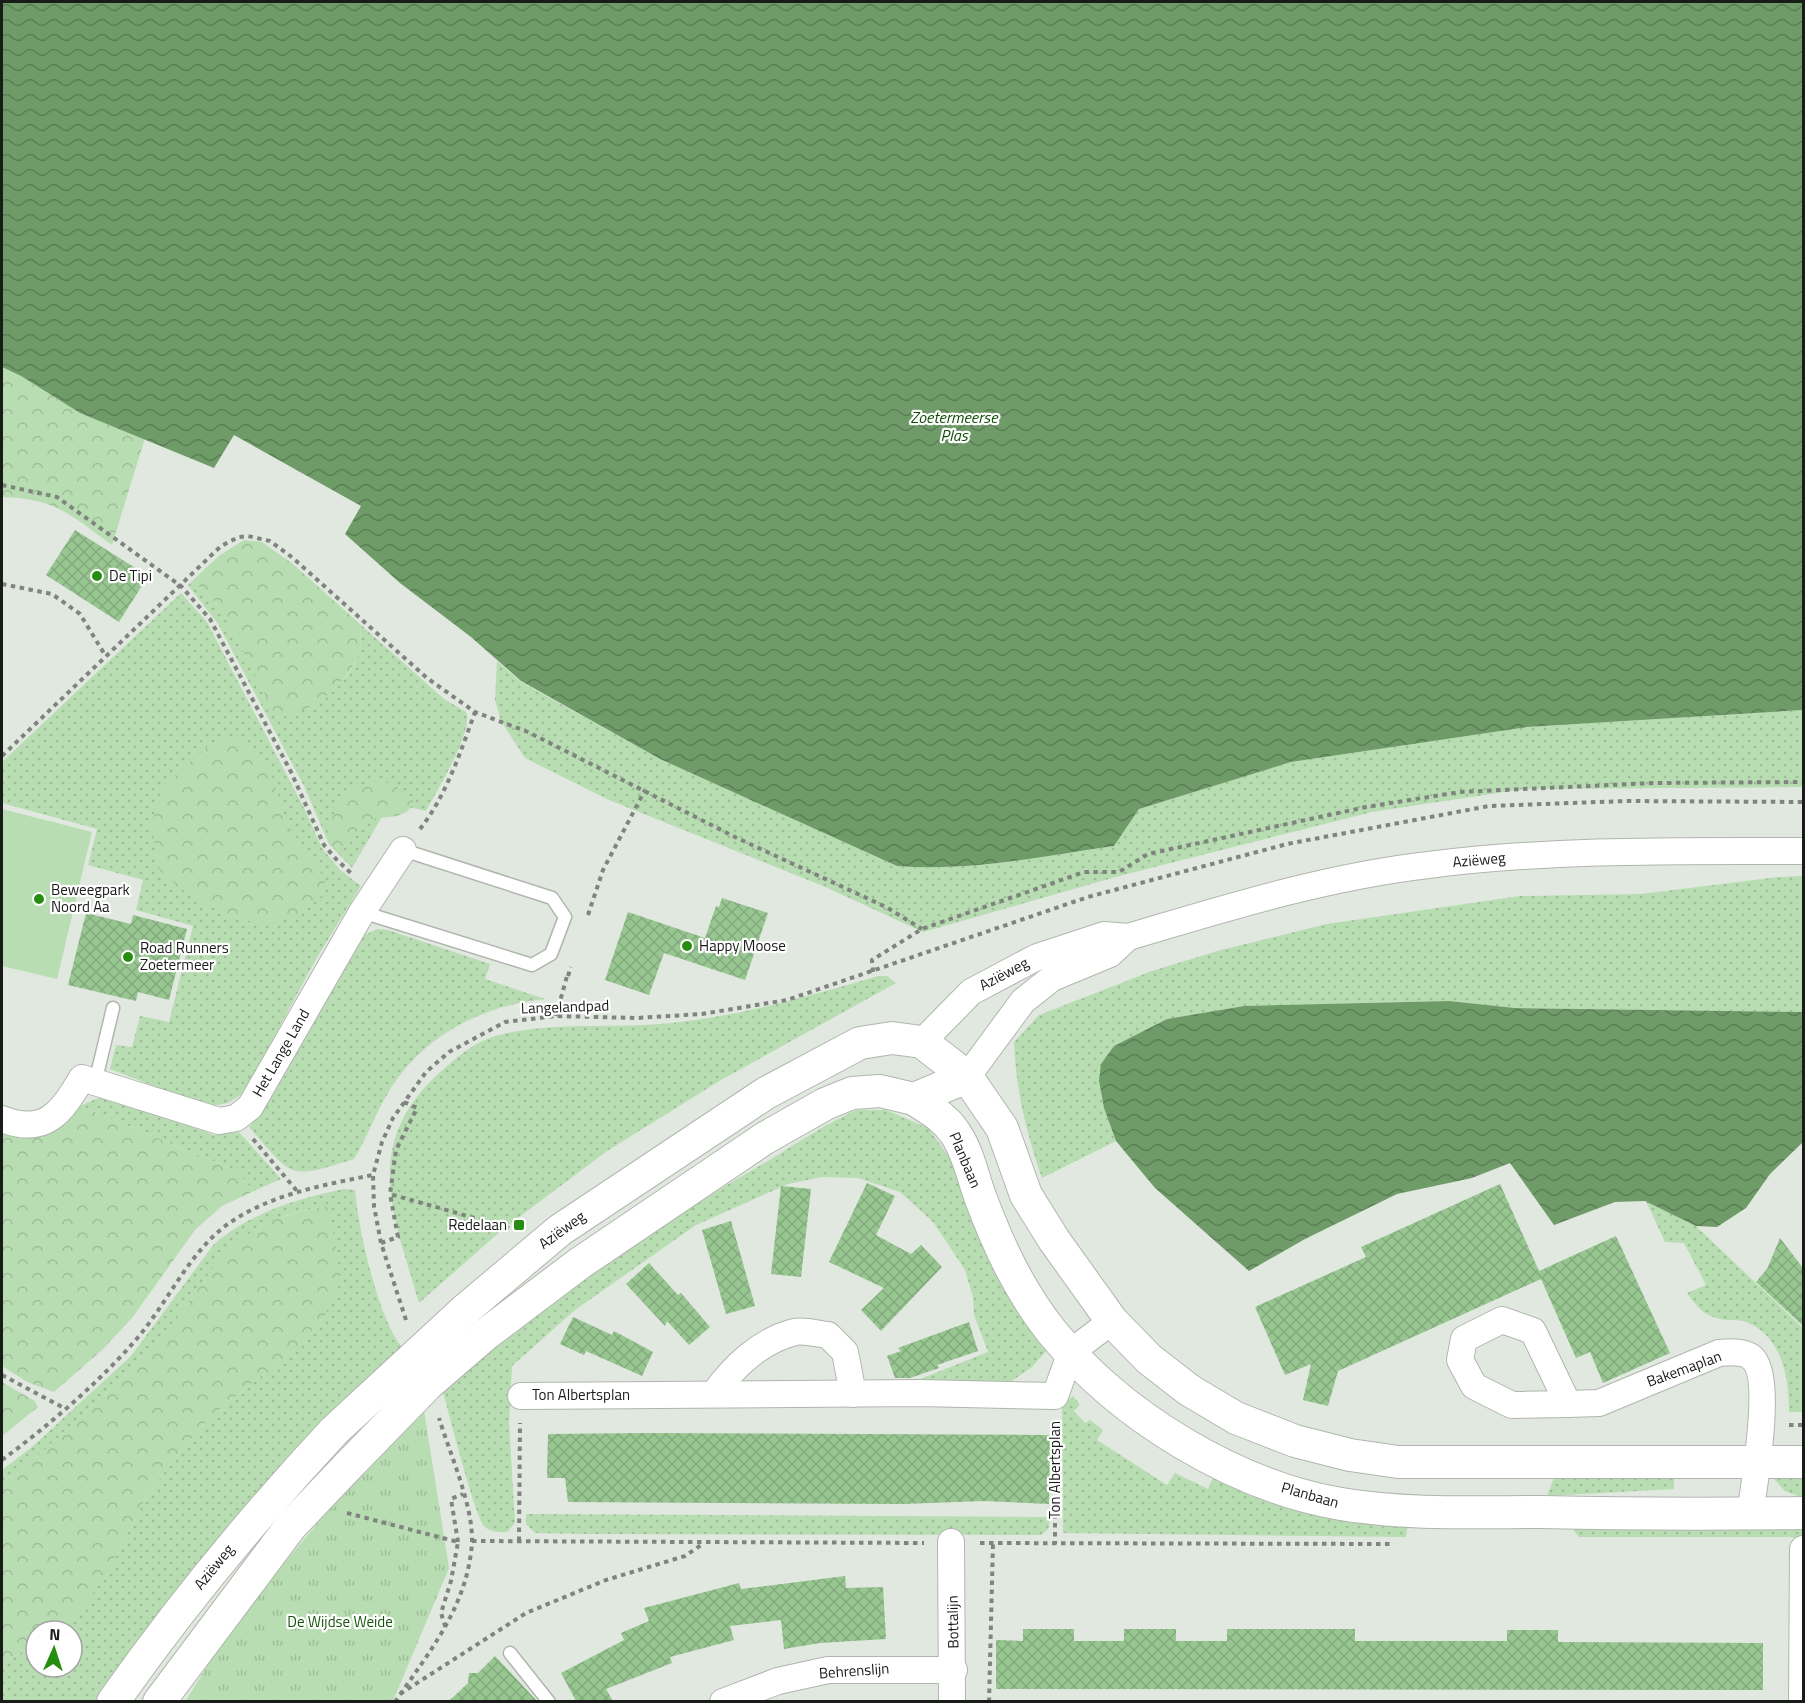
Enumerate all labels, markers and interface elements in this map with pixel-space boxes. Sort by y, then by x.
water label: Zoetermeerse Plas [910,405,999,447]
place label: De Tipi [109,564,152,587]
marker: De Tipi [90,569,104,583]
street label: Aziëweg [1451,846,1507,873]
place label: Beweegpark Noord Aa [51,878,130,918]
marker: Beweegpark Noord Aa [32,892,46,906]
place label: Happy Moose [699,934,786,957]
place label: Road Runners Zoetermeer [140,936,229,976]
marker: Happy Moose [680,939,694,953]
marker: Road Runners Zoetermeer [121,950,135,964]
street label: Aziëweg [975,951,1033,996]
street label: Langelandpad [520,993,610,1020]
street label: Het Lange Land [246,1004,315,1101]
street label: Planbaan [943,1128,988,1191]
street label: Aziëweg [533,1204,590,1255]
place label: Redelaan [448,1213,507,1236]
marker: Redelaan [512,1218,526,1232]
street label: Bakemaplan [1643,1344,1725,1393]
street label: Ton Albertsplan [532,1383,630,1406]
street label: Ton Albertsplan [1043,1421,1066,1519]
street label: Planbaan [1279,1475,1342,1514]
street label: Aziëweg [188,1539,239,1595]
street label: Bottalijn [941,1595,964,1649]
park label: De Wijdse Weide [287,1610,393,1633]
north arrow [24,1619,84,1679]
text: N [49,1622,61,1646]
street label: Behrenslijn [818,1657,890,1684]

